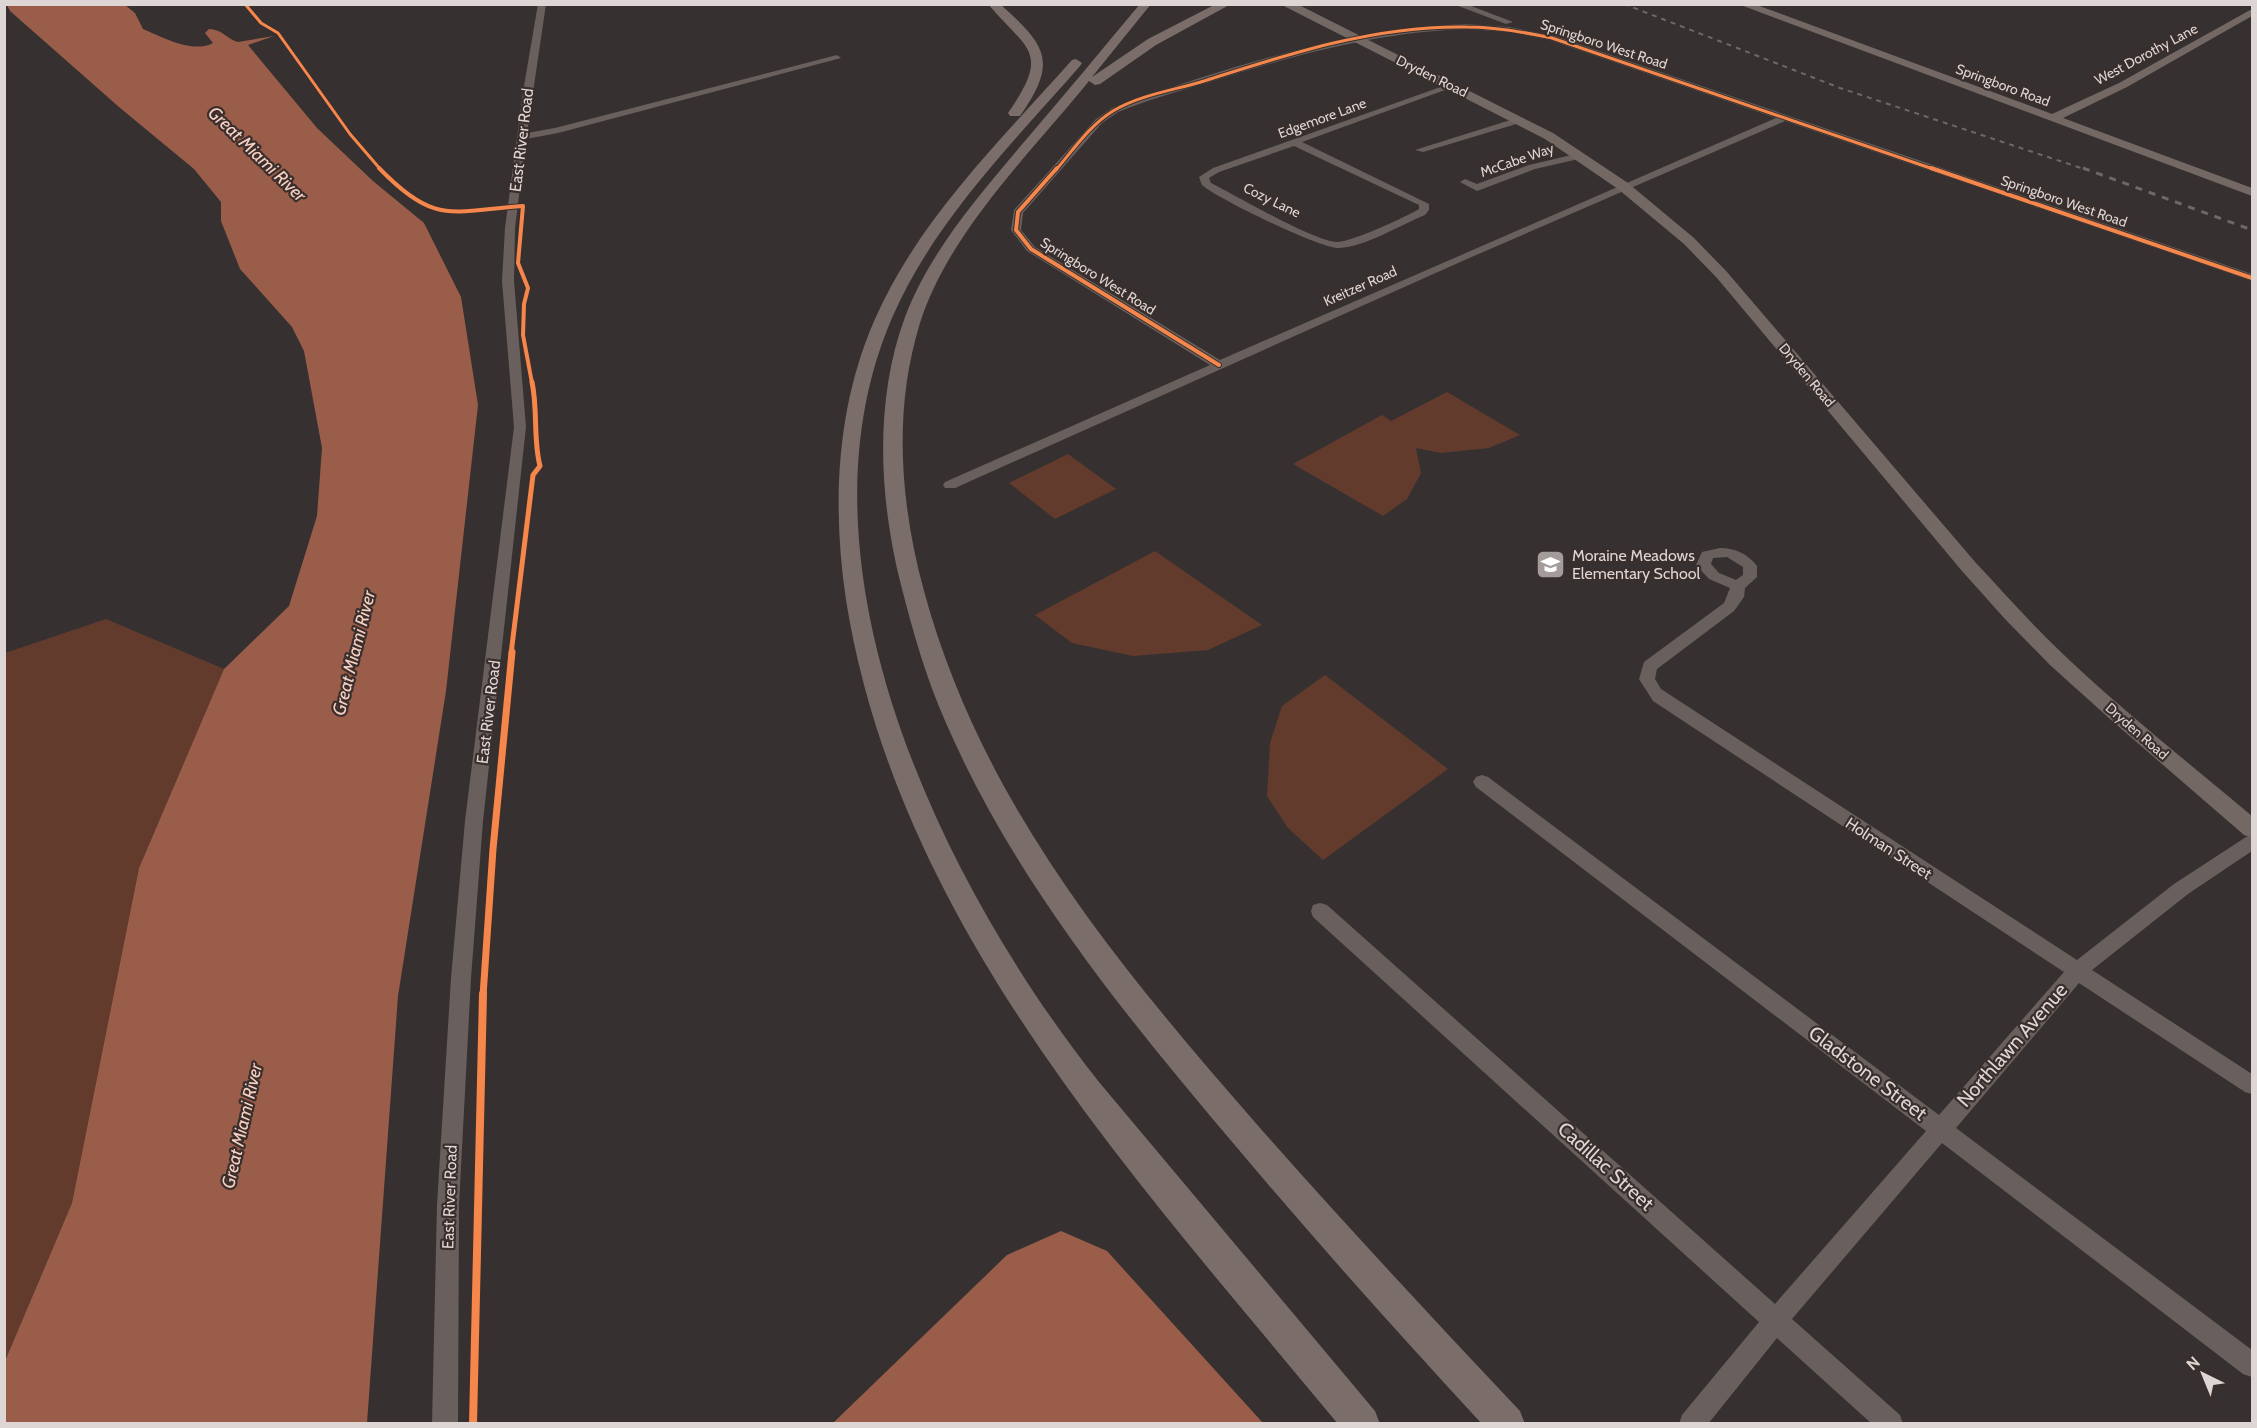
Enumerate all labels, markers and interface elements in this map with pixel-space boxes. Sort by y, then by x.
street label: Springboro West Road [1538,15,1670,73]
street label: West Dorothy Lane [2091,19,2201,89]
street label: Dryden Road [1393,51,1471,101]
street label: Springboro Road [1953,60,2053,110]
street label: East River Road [506,87,537,193]
street label: Edgemore Lane [1275,94,1369,142]
water label: Great Miami River [203,102,312,207]
street label: McCabe Way [1478,139,1556,181]
street label: Springboro West Road [1998,171,2130,231]
street label: Cozy Lane [1240,178,1304,222]
street label: Springboro West Road [1037,233,1159,319]
street label: Kreitzer Road [1320,262,1400,310]
street label: Dryden Road [1775,339,1839,411]
place label: Moraine Meadows Elementary School [1572,546,1700,583]
school or university icon: Moraine Meadows Elementary School [1535,548,1567,580]
water label: Great Miami River [328,587,380,718]
street label: East River Road [473,659,504,765]
street label: Dryden Road [2102,699,2172,763]
street label: Holman Street [1842,813,1936,884]
street label: Northlawn Avenue [1952,978,2072,1112]
street label: Gladstone Street [1804,1021,1932,1125]
water label: Great Miami River [217,1060,267,1191]
street label: Cadillac Street [1553,1117,1659,1216]
street label: East River Road [438,1145,461,1250]
north arrow [2173,1344,2233,1404]
text: N [2182,1353,2204,1374]

